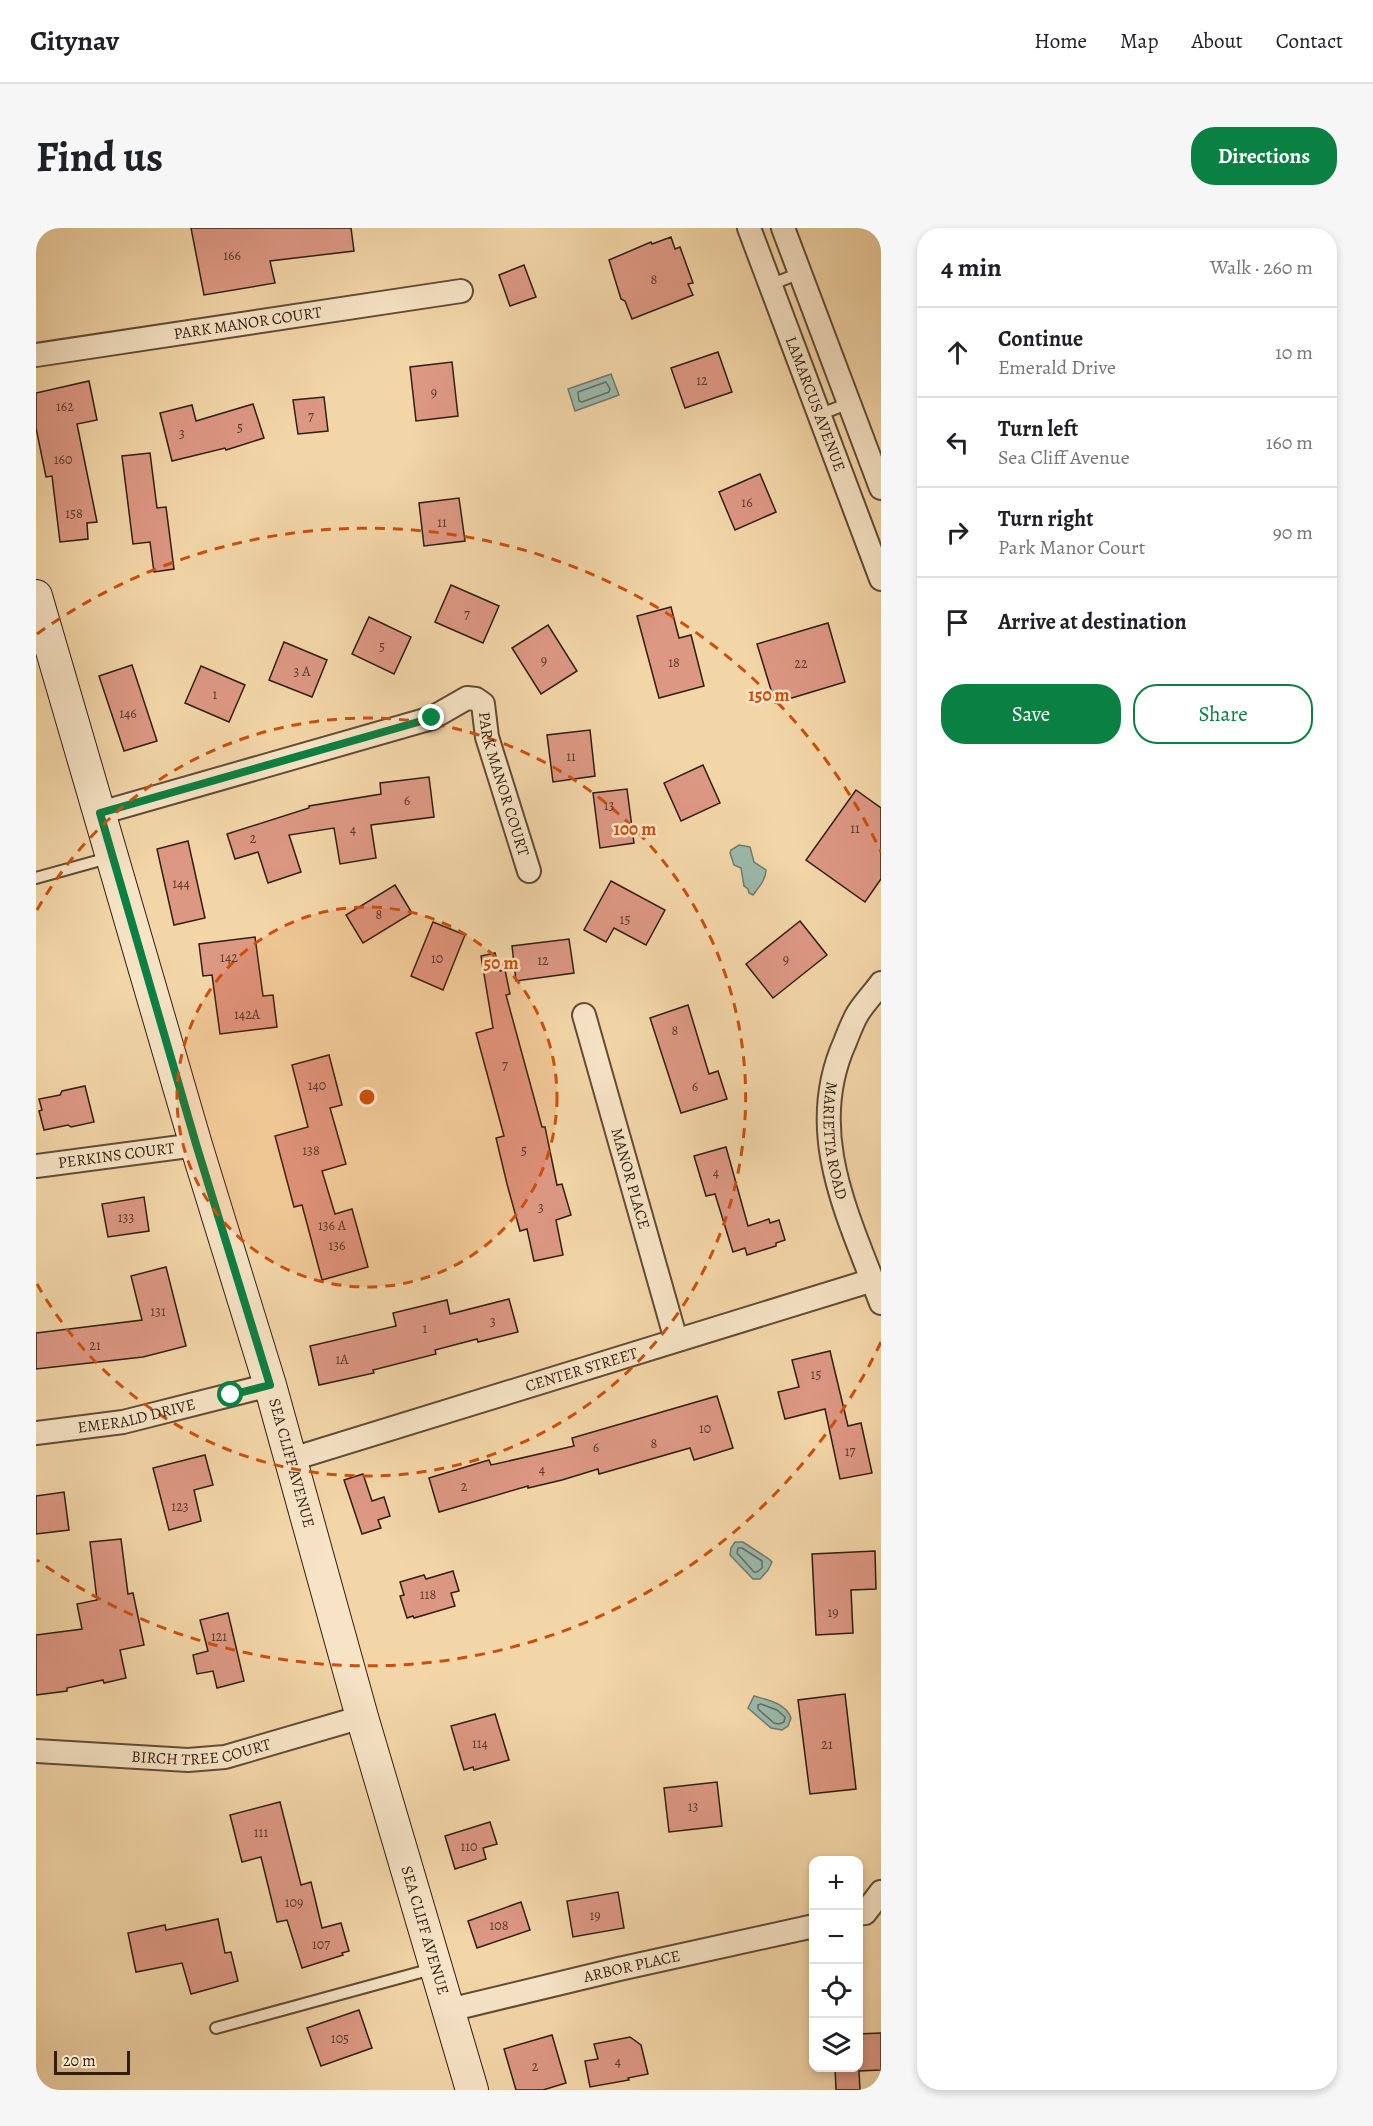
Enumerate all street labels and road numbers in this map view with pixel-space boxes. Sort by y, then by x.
street label: PARK MANOR COURT [172,301,323,345]
street label: LAMARCUS AVENUE [780,333,851,475]
street label: PARK MANOR COURT [473,711,535,859]
street label: MARIETTA ROAD [818,1080,853,1202]
street label: MANOR PLACE [605,1125,655,1232]
street label: PERKINS COURT [57,1137,176,1174]
street label: CENTER STREET [522,1342,641,1398]
street label: EMERALD DRIVE [76,1393,198,1439]
street label: SEA CLIFF AVENUE [263,1396,320,1530]
street label: BIRCH TREE COURT [131,1733,274,1771]
street label: SEA CLIFF AVENUE [396,1863,454,1998]
street label: ARBOR PLACE [580,1945,682,1988]

